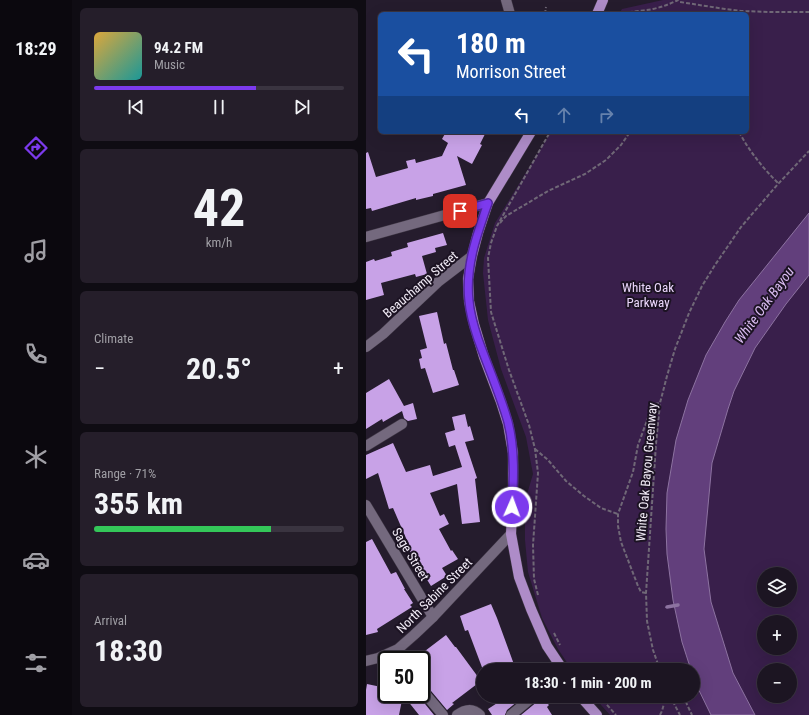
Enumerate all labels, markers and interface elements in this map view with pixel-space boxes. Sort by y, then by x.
text: 180 m [456,27,526,60]
icon: left [390,28,442,80]
text: 18:29 [15,38,57,59]
text: 94.2 FM [154,39,203,57]
text: Music [154,57,185,72]
text: Morrison Street [456,61,566,82]
icon: previous [125,96,147,118]
icon: pause [208,96,230,118]
icon: next [291,96,313,118]
icon: left [511,104,533,126]
icon: ahead [553,104,575,126]
icon: right [595,104,617,126]
icon: directions [22,134,50,162]
text: 42 [193,178,245,239]
pin [443,194,477,228]
icon: arrive [449,200,471,222]
text: km/h [206,235,232,250]
icon: music [22,237,50,265]
street label: Beauchamp Street [380,248,461,321]
water label: White Oak Bayou [731,263,797,346]
park label: White Oak Parkway [622,280,674,310]
text: Climate [94,331,133,346]
icon: phone [22,340,50,368]
text: 20.5° [186,351,252,386]
text: − [94,356,105,381]
text: + [333,356,344,381]
street label: White Oak Bayou Greenway [633,401,660,542]
icon: climate [22,443,50,471]
text: Range · 71% [94,466,156,481]
text: 355 km [94,486,183,521]
position arrow [491,486,533,528]
street label: Sage Street [389,525,432,584]
icon: car [22,546,50,574]
street label: North Sabine Street [394,555,475,636]
map controls [757,567,797,703]
button: layers [757,567,797,607]
text: Arrival [94,613,127,628]
button: + [757,615,797,655]
text: 18:30 [94,633,163,668]
icon: filters [22,649,50,677]
speed limit sign: 50 [378,651,430,703]
button: − [757,663,797,703]
text: 18:30 · 1 min · 200 m [524,674,652,692]

